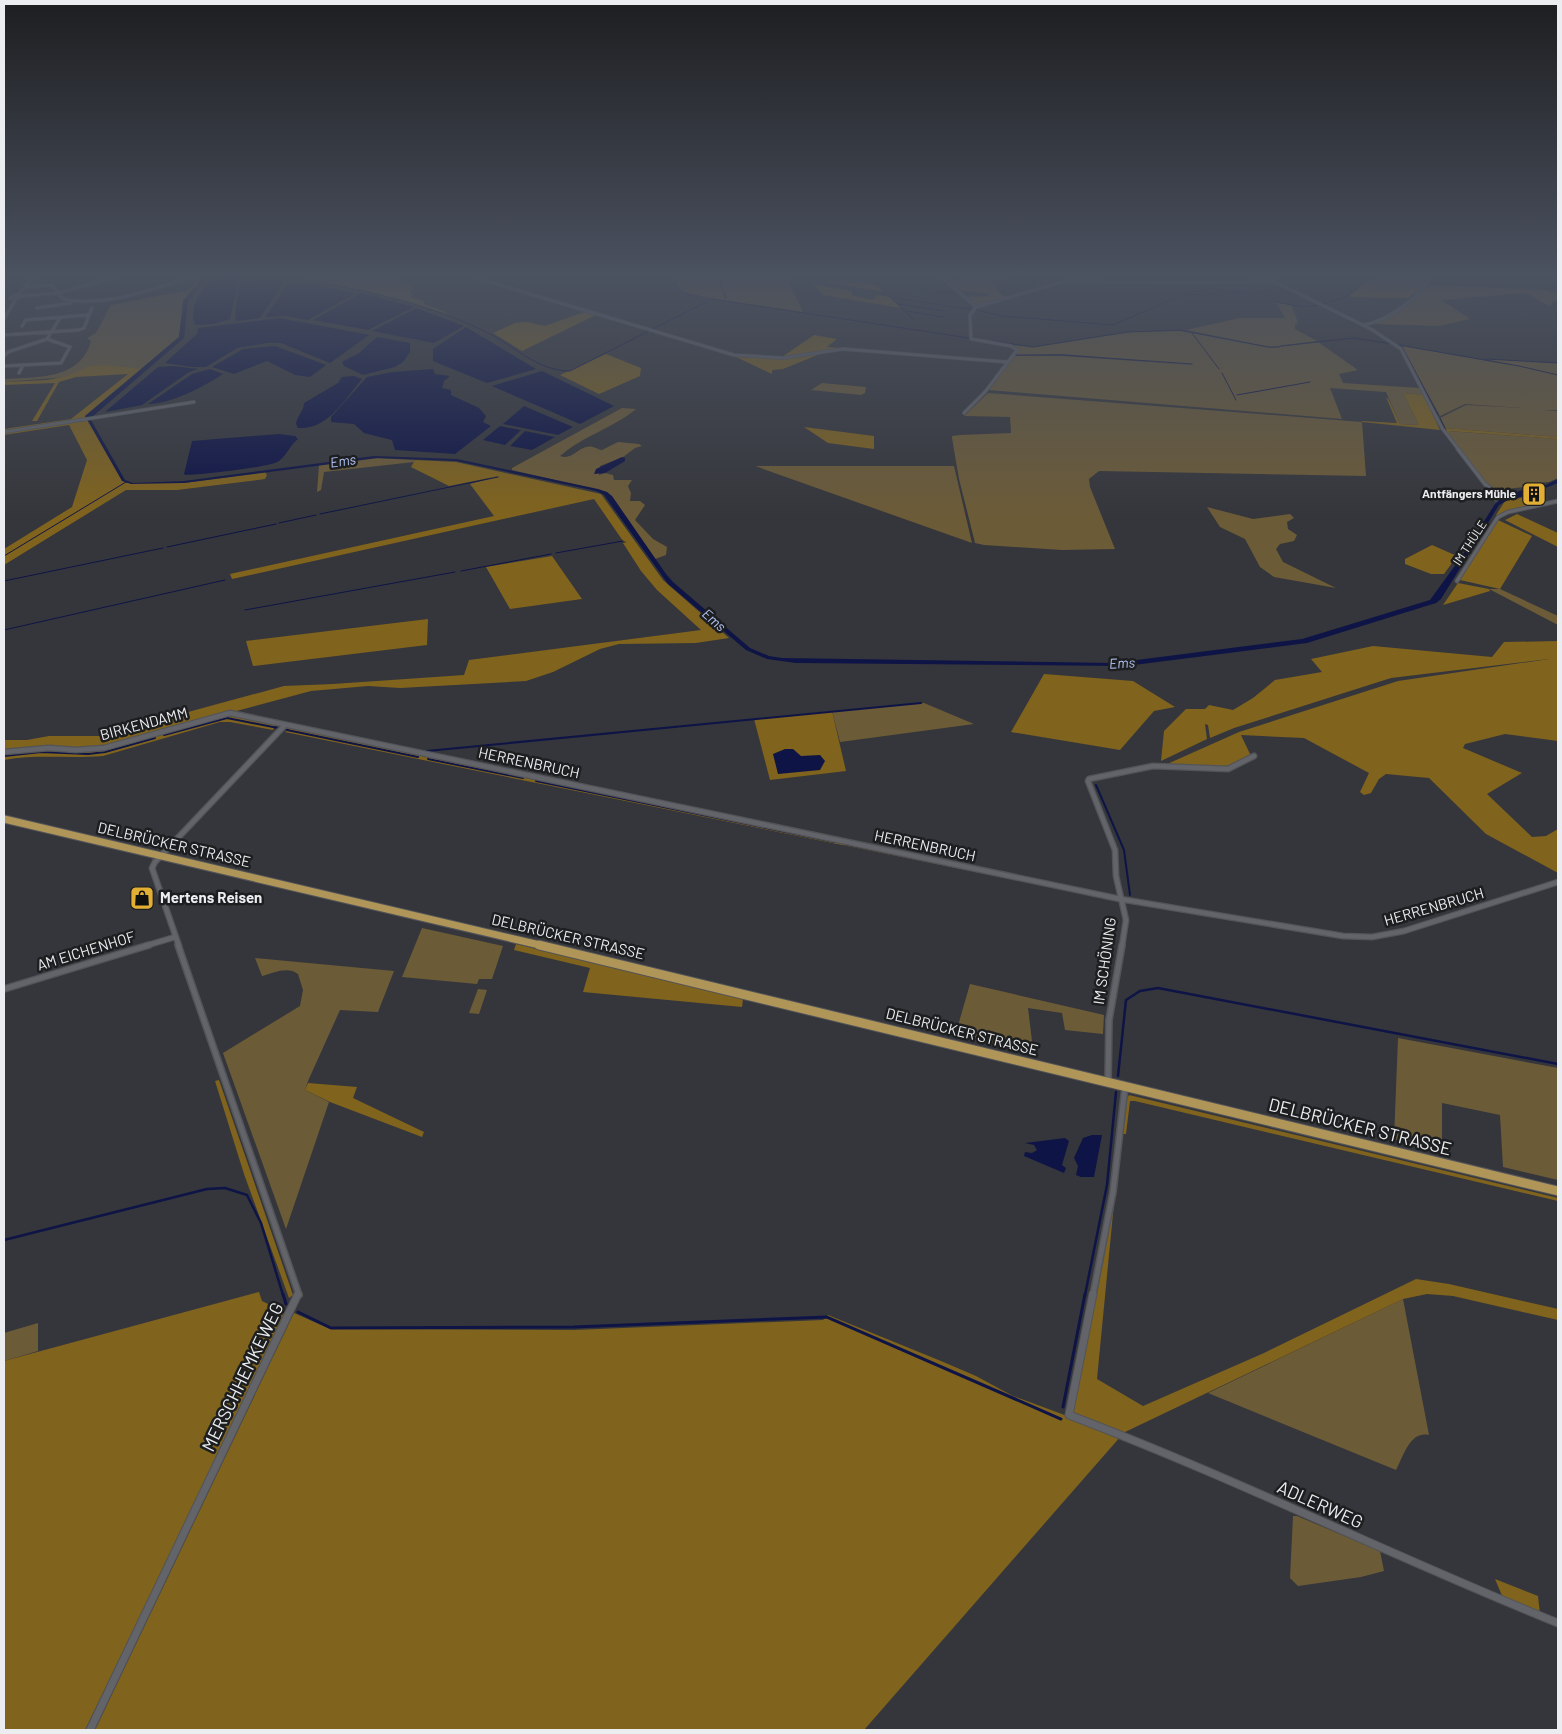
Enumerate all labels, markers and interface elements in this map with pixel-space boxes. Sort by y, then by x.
water label: Ems [329,450,357,471]
building icon: Antfängers Mühle [1521,481,1547,507]
place label: Antfängers Mühle [1422,486,1516,500]
street label: IM THÜLE [1450,517,1489,567]
water label: Ems [699,605,730,635]
water label: Ems [1109,653,1136,672]
street label: BIRKENDAMM [98,703,190,743]
street label: HERRENBRUCH [477,742,582,782]
street label: DELBRÜCKER STRASSE [96,818,252,870]
street label: HERRENBRUCH [873,825,978,865]
street label: HERRENBRUCH [1382,883,1486,929]
shop icon: Mertens Reisen [129,885,155,911]
place label: Mertens Reisen [160,888,262,906]
street label: DELBRÜCKER STRASSE [490,910,646,962]
street label: IM SCHÖNING [1089,916,1119,1006]
street label: AM EICHENHOF [34,926,137,974]
street label: DELBRÜCKER STRASSE [884,1003,1040,1059]
street label: DELBRÜCKER STRASSE [1267,1093,1454,1159]
street label: MERSCHHEMKEWEG [196,1298,288,1455]
street label: ADLERWEG [1274,1475,1367,1533]

